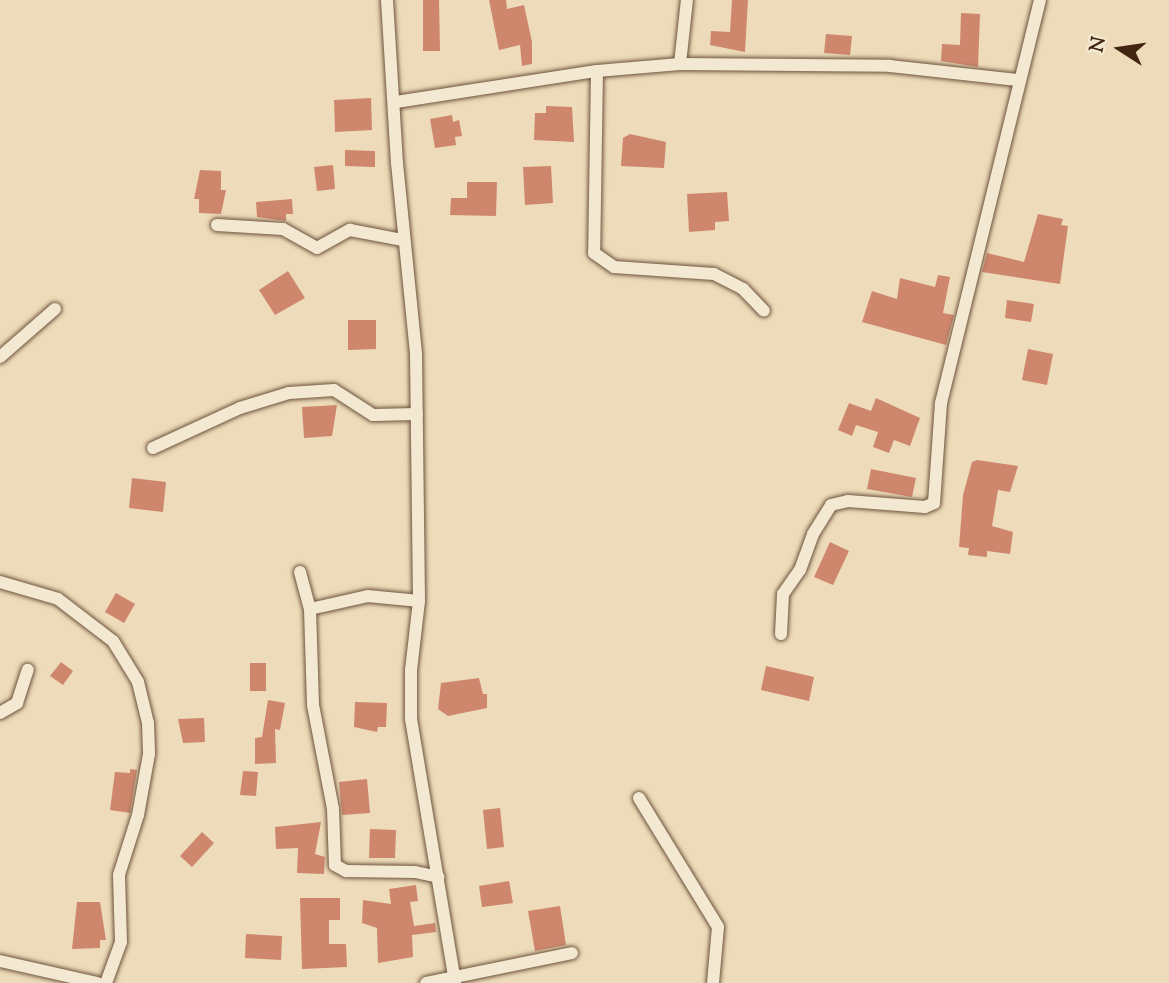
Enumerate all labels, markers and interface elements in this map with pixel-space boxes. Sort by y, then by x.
north arrow [1085,14,1155,84]
text: N [1084,34,1114,55]

